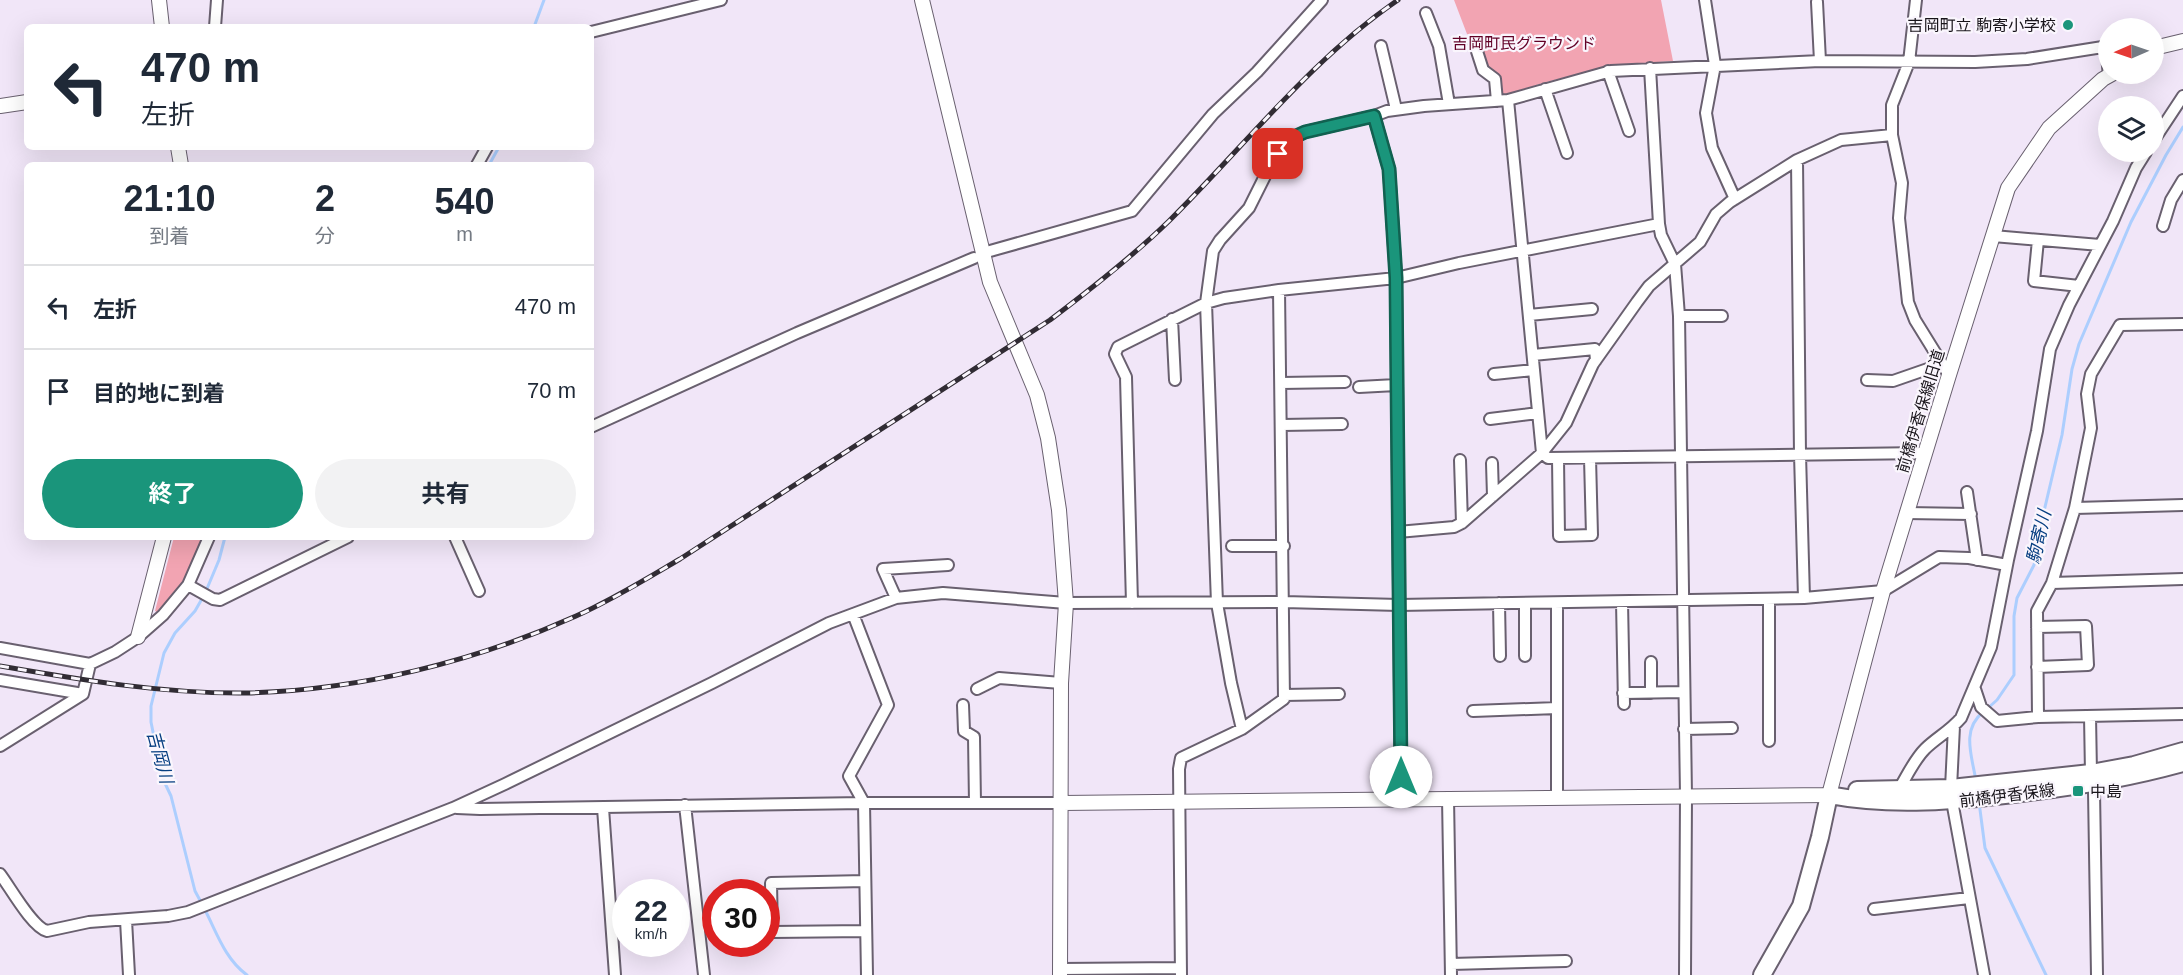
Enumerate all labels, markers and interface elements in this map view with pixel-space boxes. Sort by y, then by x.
place label: 吉岡町立 駒寄小学校 [1908,17,2056,34]
marker: 吉岡町立 駒寄小学校 [2061,18,2075,32]
north arrow [2098,18,2164,84]
map controls [2098,18,2164,162]
park label: 吉岡町民グラウンド [1452,35,1596,52]
text: 470 m [141,44,260,91]
icon: left [42,48,120,126]
button: layers [2098,96,2164,162]
text: 左折 [141,100,195,130]
pin [1252,128,1303,179]
icon: arrive [1261,137,1294,170]
text: 21:10 [123,178,216,219]
text: 2 [315,178,335,219]
text: 540 [434,181,495,222]
text: m [456,223,473,245]
text: 到着 [149,225,189,247]
text: 分 [315,225,335,247]
icon: left [42,291,75,324]
text: 470 m [515,294,576,319]
text: 左折 [93,297,137,322]
street label: 前橋伊香保線旧道 [1894,347,1947,475]
icon: arrive [42,375,75,408]
text: 70 m [527,378,576,403]
text: 目的地に到着 [93,381,225,406]
button: 終了 [42,459,303,528]
button: 共有 [315,459,576,528]
water label: 駒寄川 [2023,506,2055,566]
water label: 吉岡川 [143,728,177,788]
position arrow [1369,745,1433,809]
street label: 前橋伊香保線 [1958,781,2056,810]
place label: 中島 [2090,783,2122,800]
marker: 中島 [2071,784,2085,798]
speed limit sign: 30 [702,879,780,957]
text: 22 [634,894,668,927]
text: km/h [635,925,667,942]

